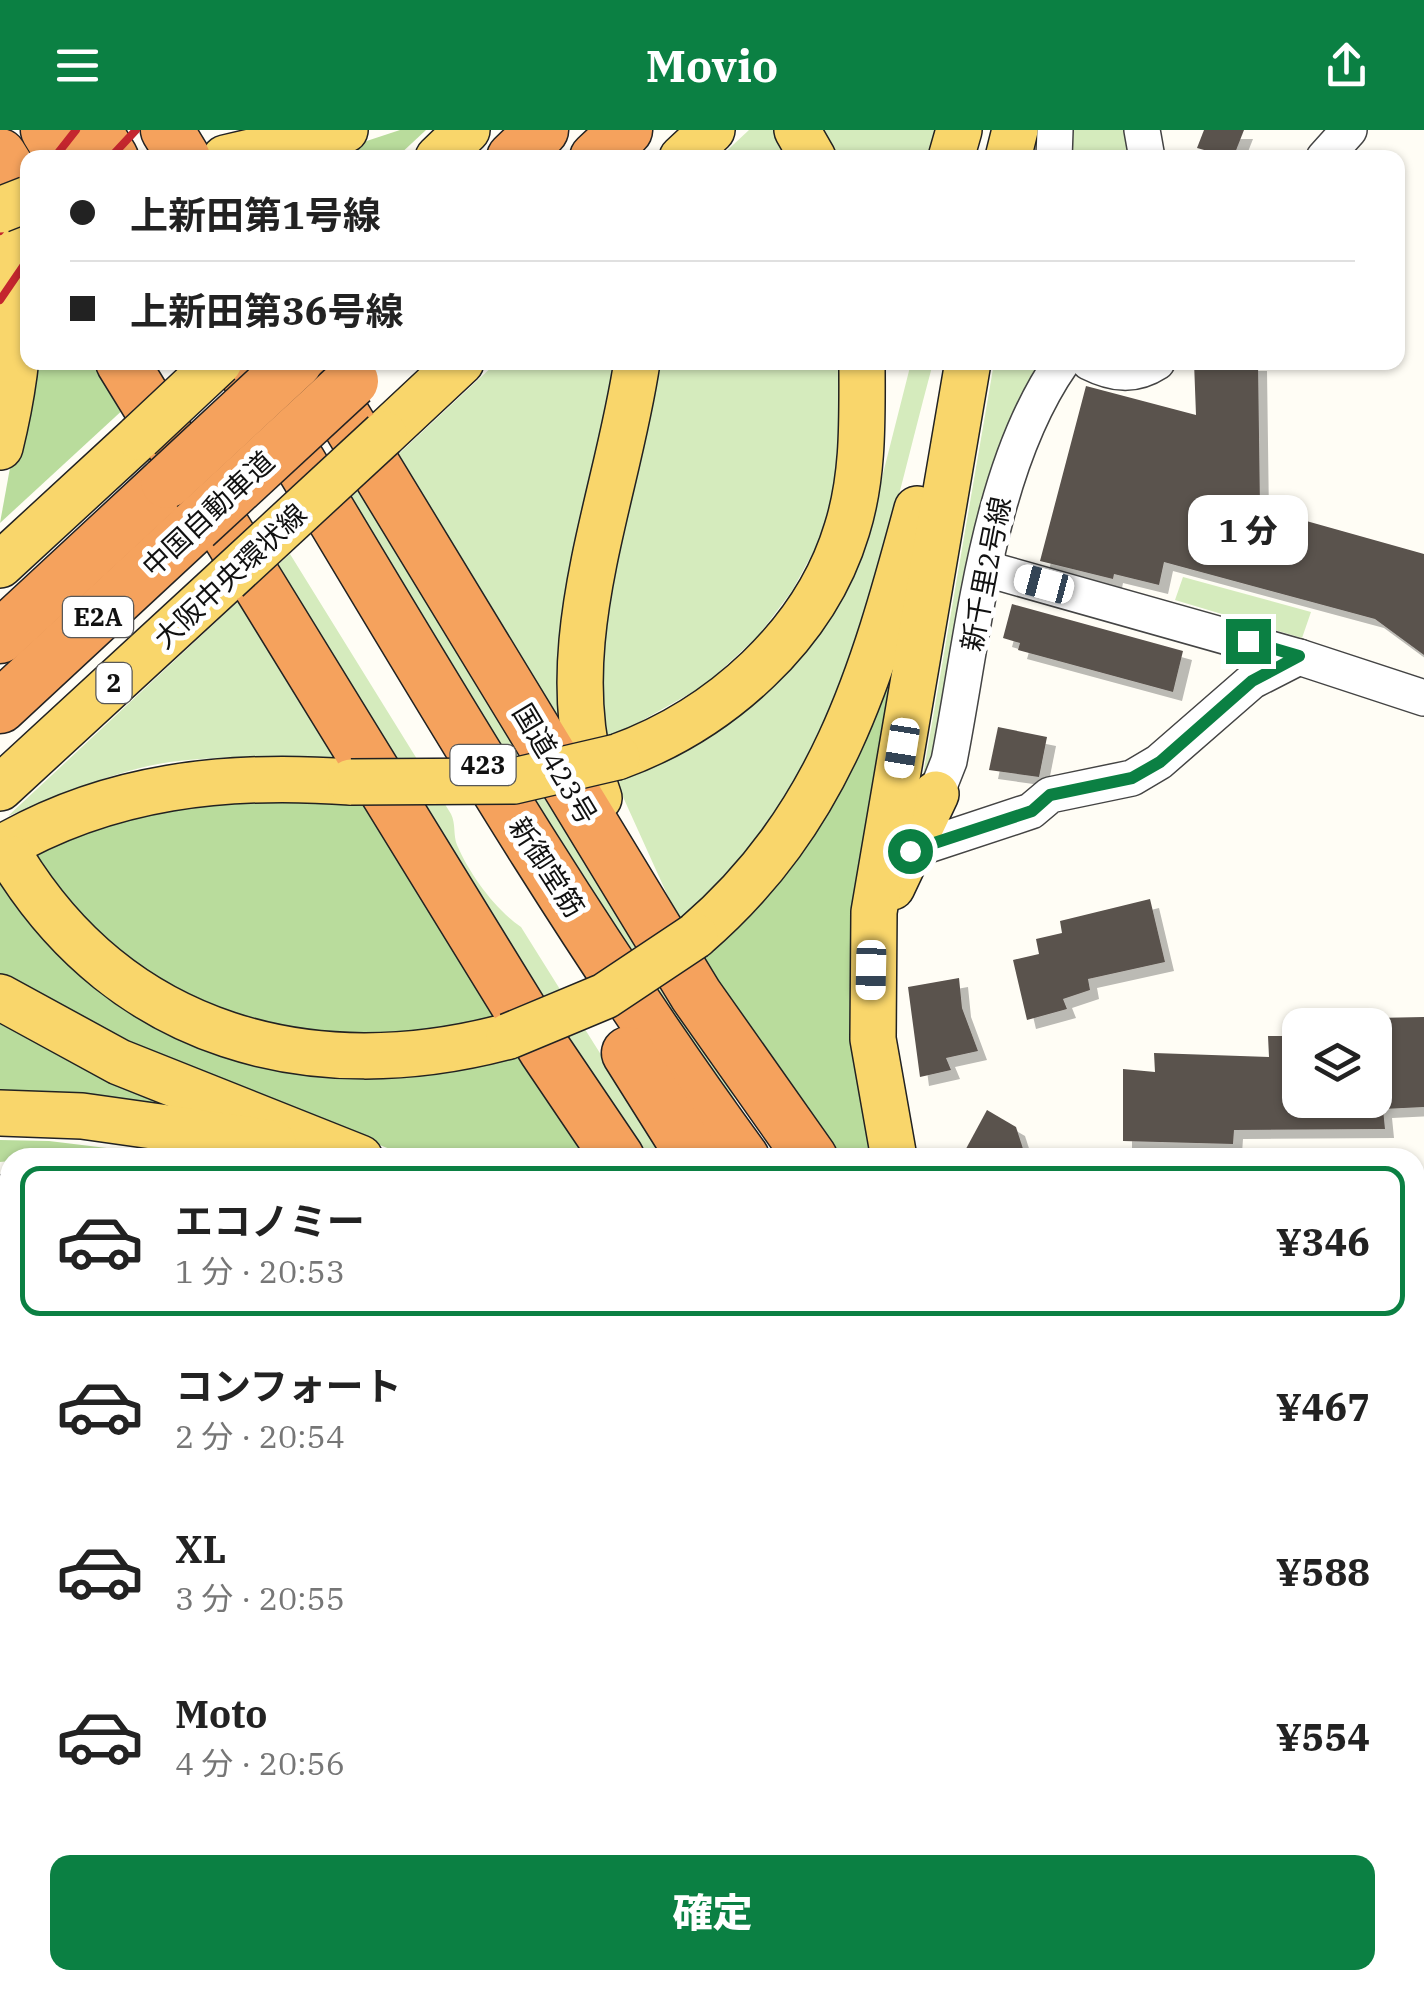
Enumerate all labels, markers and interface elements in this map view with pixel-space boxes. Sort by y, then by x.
text: Movio [646,36,778,94]
icon: menu [50,38,105,93]
icon: share [1319,38,1374,93]
text: 上新田第1号線 [130,190,381,239]
text: 上新田第36号線 [130,286,404,335]
street label: 中国自動車道 [134,443,282,584]
street label: 新千里2号線 [952,493,1019,654]
street label: 大阪中央環状線 [145,495,314,656]
callout: 1 分 [1188,496,1308,566]
text: 1 分 [1219,509,1277,551]
car [1011,562,1077,606]
road number: E2A [63,597,133,637]
route end [1226,619,1271,664]
road number: 2 [96,663,132,703]
street label: 国道423号 [505,697,606,831]
car [882,716,922,780]
road number: 423 [450,745,516,785]
street label: 新御堂筋 [501,810,593,924]
route start [888,829,933,874]
car [855,940,887,1000]
map controls [1282,1008,1392,1118]
button: layers [1282,1008,1392,1118]
icon: car [55,1196,145,1286]
text: エコノミー [175,1196,365,1245]
text: ¥346 [1276,1217,1370,1266]
text: 1 分 · 20:53 [175,1250,345,1292]
icon: car [55,1361,145,1451]
text: コンフォート [175,1361,402,1410]
text: ¥467 [1276,1382,1370,1431]
text: 2 分 · 20:54 [175,1415,345,1457]
text: XL [175,1524,226,1573]
icon: car [55,1526,145,1616]
text: ¥588 [1276,1547,1370,1596]
text: 3 分 · 20:55 [175,1577,345,1619]
text: Moto [175,1689,267,1738]
icon: car [55,1691,145,1781]
text: ¥554 [1276,1712,1370,1761]
text: 4 分 · 20:56 [175,1742,345,1784]
button: 確定 [50,1855,1375,1970]

